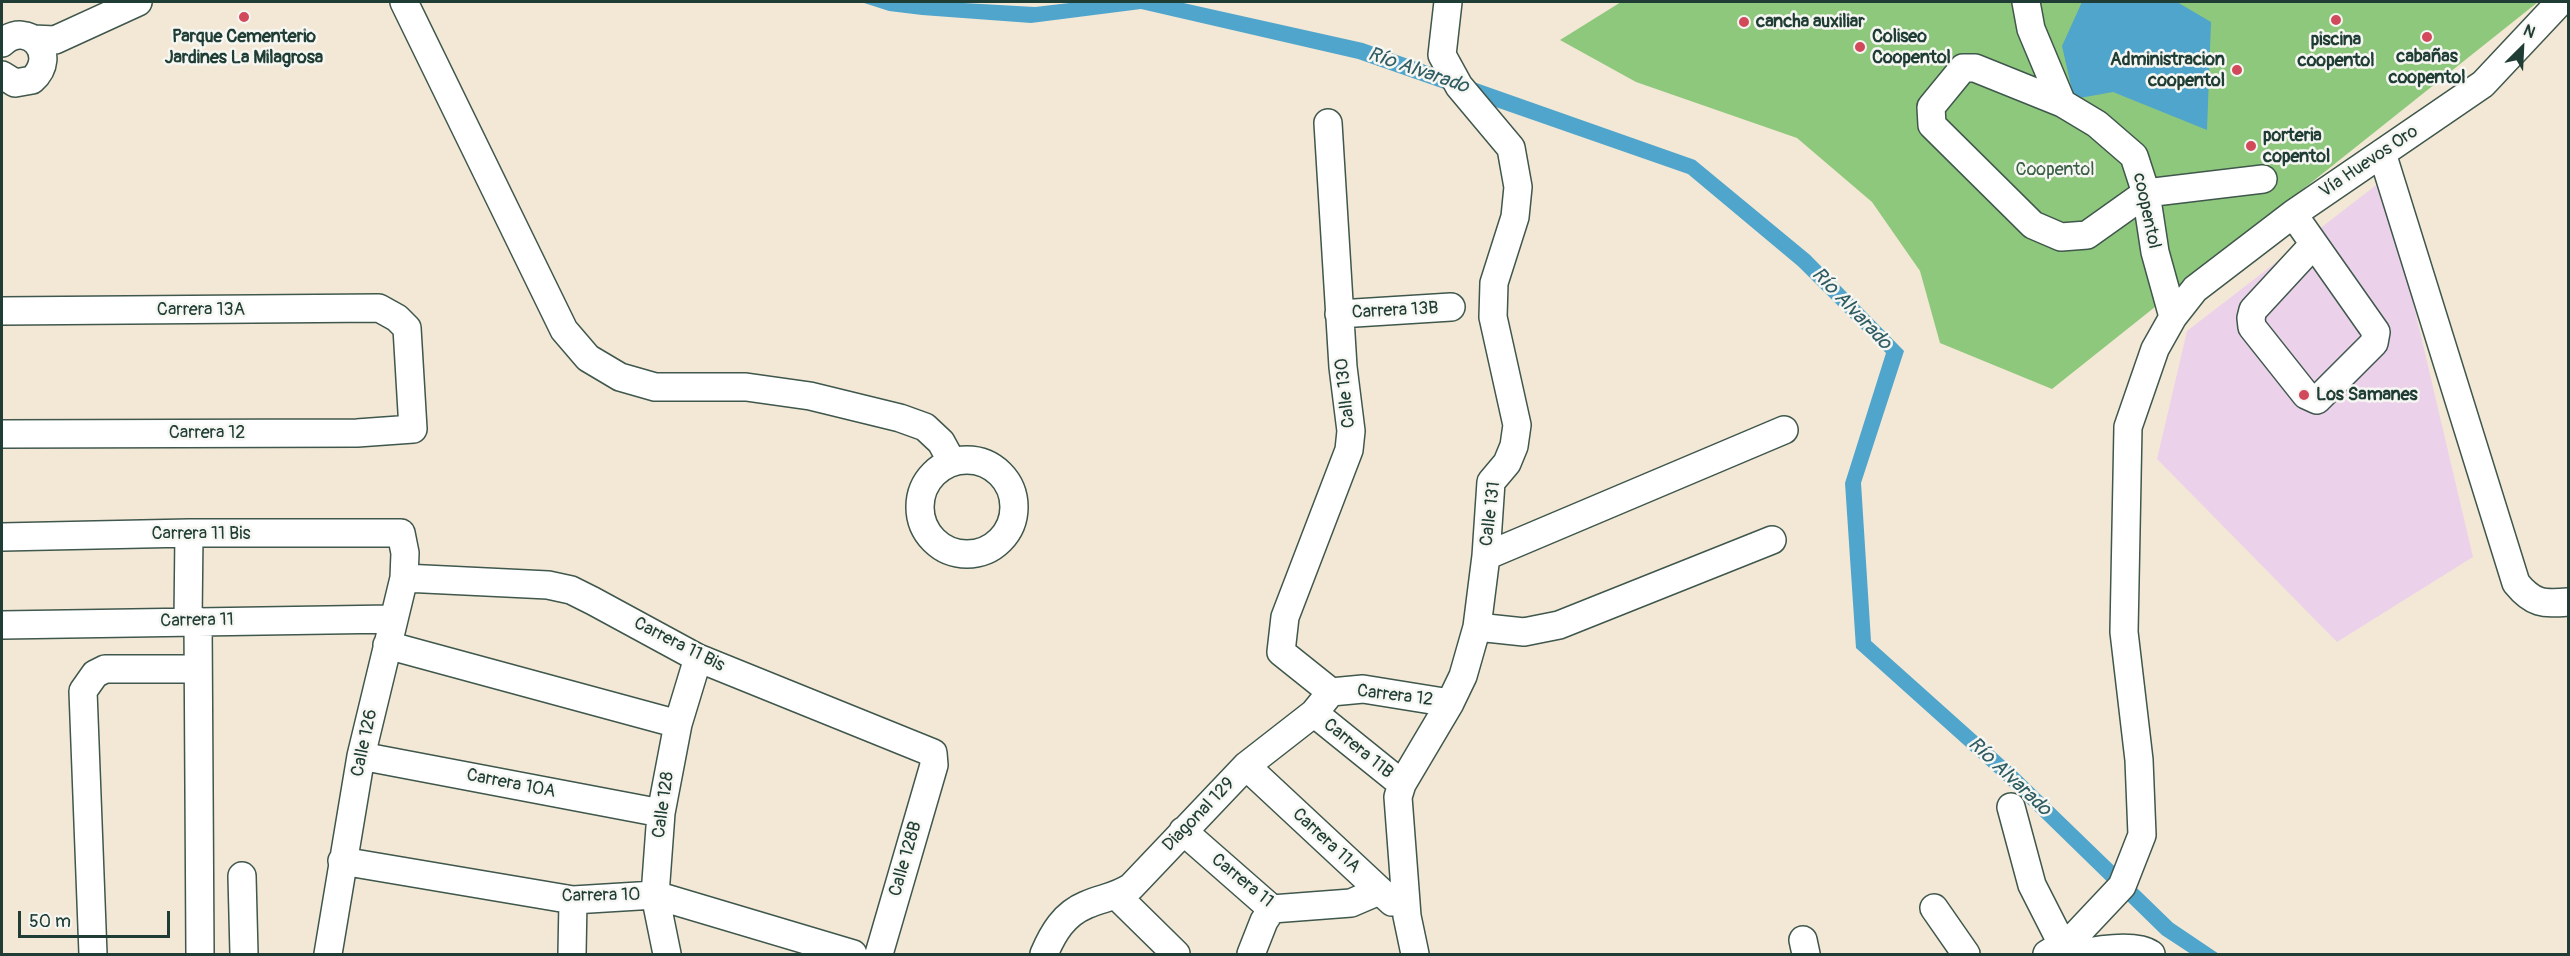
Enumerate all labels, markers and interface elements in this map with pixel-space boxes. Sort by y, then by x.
marker: Parque Cementerio Jardines La Milagrosa [237,10,251,24]
place label: cancha auxiliar [1756,11,1865,33]
marker: piscina coopentol [2329,13,2343,27]
marker: cancha auxiliar [1737,15,1751,29]
north arrow [2492,18,2552,78]
text: N [2520,20,2538,43]
place label: Parque Cementerio Jardines La Milagrosa [165,26,323,68]
place label: Coliseo Coopentol [1872,26,1951,68]
place label: piscina coopentol [2298,29,2374,72]
marker: cabañas coopentol [2420,30,2434,44]
marker: Coliseo Coopentol [1853,40,1867,54]
water label: Río Alvarado [1365,43,1471,99]
place label: cabañas coopentol [2389,46,2465,88]
place label: Administracion coopentol [2110,49,2225,92]
marker: Administracion coopentol [2230,63,2244,77]
street label: Vía Huevos Oro [2316,121,2422,203]
place label: porteria copentol [2263,125,2330,168]
marker: porteria copentol [2244,139,2258,153]
park label: Coopentol [2016,159,2094,181]
street label: coopentol [2127,171,2165,251]
water label: Río Alvarado [1806,263,1896,355]
street label: Carrera 13B [1351,298,1439,324]
street label: Carrera 13A [157,299,245,321]
street label: Calle 130 [1332,357,1360,429]
place label: Los Samanes [2316,384,2418,406]
marker: Los Samanes [2297,388,2311,402]
street label: Carrera 12 [169,422,245,444]
street label: Calle 131 [1476,480,1506,548]
street label: Carrera 11 Bis [152,523,250,545]
street label: Carrera 11 [160,610,234,632]
street label: Carrera 11 Bis [630,613,728,677]
street label: Carrera 12 [1356,681,1434,711]
street label: Calle 126 [347,707,383,779]
street label: Carrera 11B [1319,714,1397,784]
water label: Río Alvarado [1962,732,2056,822]
street label: Carrera 10A [464,765,558,803]
street label: Calle 128 [649,770,679,840]
street label: Diagonal 129 [1158,774,1240,856]
street label: Carrera 11A [1287,804,1365,878]
street label: Calle 128B [885,819,927,899]
street label: Carrera 11 [1207,849,1277,913]
street label: Carrera 10 [561,885,641,907]
scale bar [21,899,172,937]
text: 50 m [29,910,71,933]

